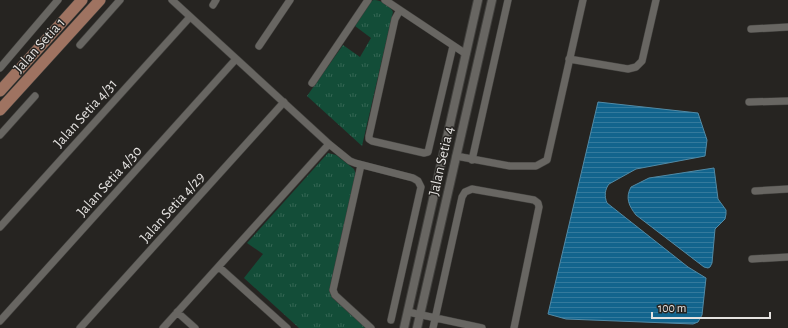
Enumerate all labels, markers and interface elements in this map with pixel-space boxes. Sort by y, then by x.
street label: Jalan Setia 1 [11,15,68,76]
street label: Jalan Setia 4/31 [51,76,120,150]
street label: Jalan Setia 4 [426,125,457,197]
street label: Jalan Setia 4/30 [74,143,145,219]
street label: Jalan Setia 4/29 [137,169,208,245]
scale bar [652,294,770,320]
text: 100 m [658,302,686,314]

